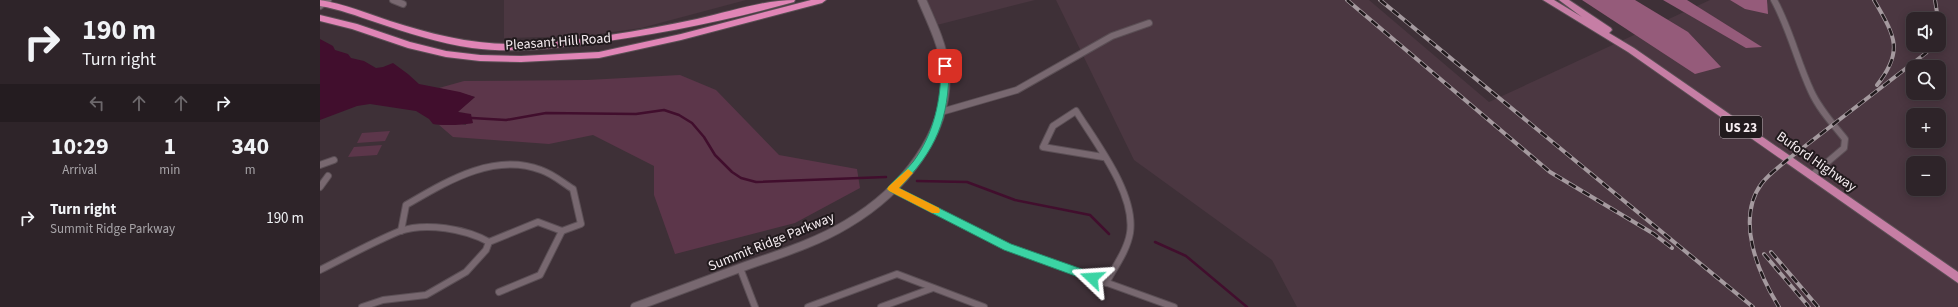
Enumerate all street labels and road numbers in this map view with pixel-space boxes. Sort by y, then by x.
street label: Pleasant Hill Road [505,28,612,56]
road number: US 23 [1720,116,1762,138]
street label: Buford Highway [1772,127,1861,197]
street label: Summit Ridge Parkway [705,207,838,276]

